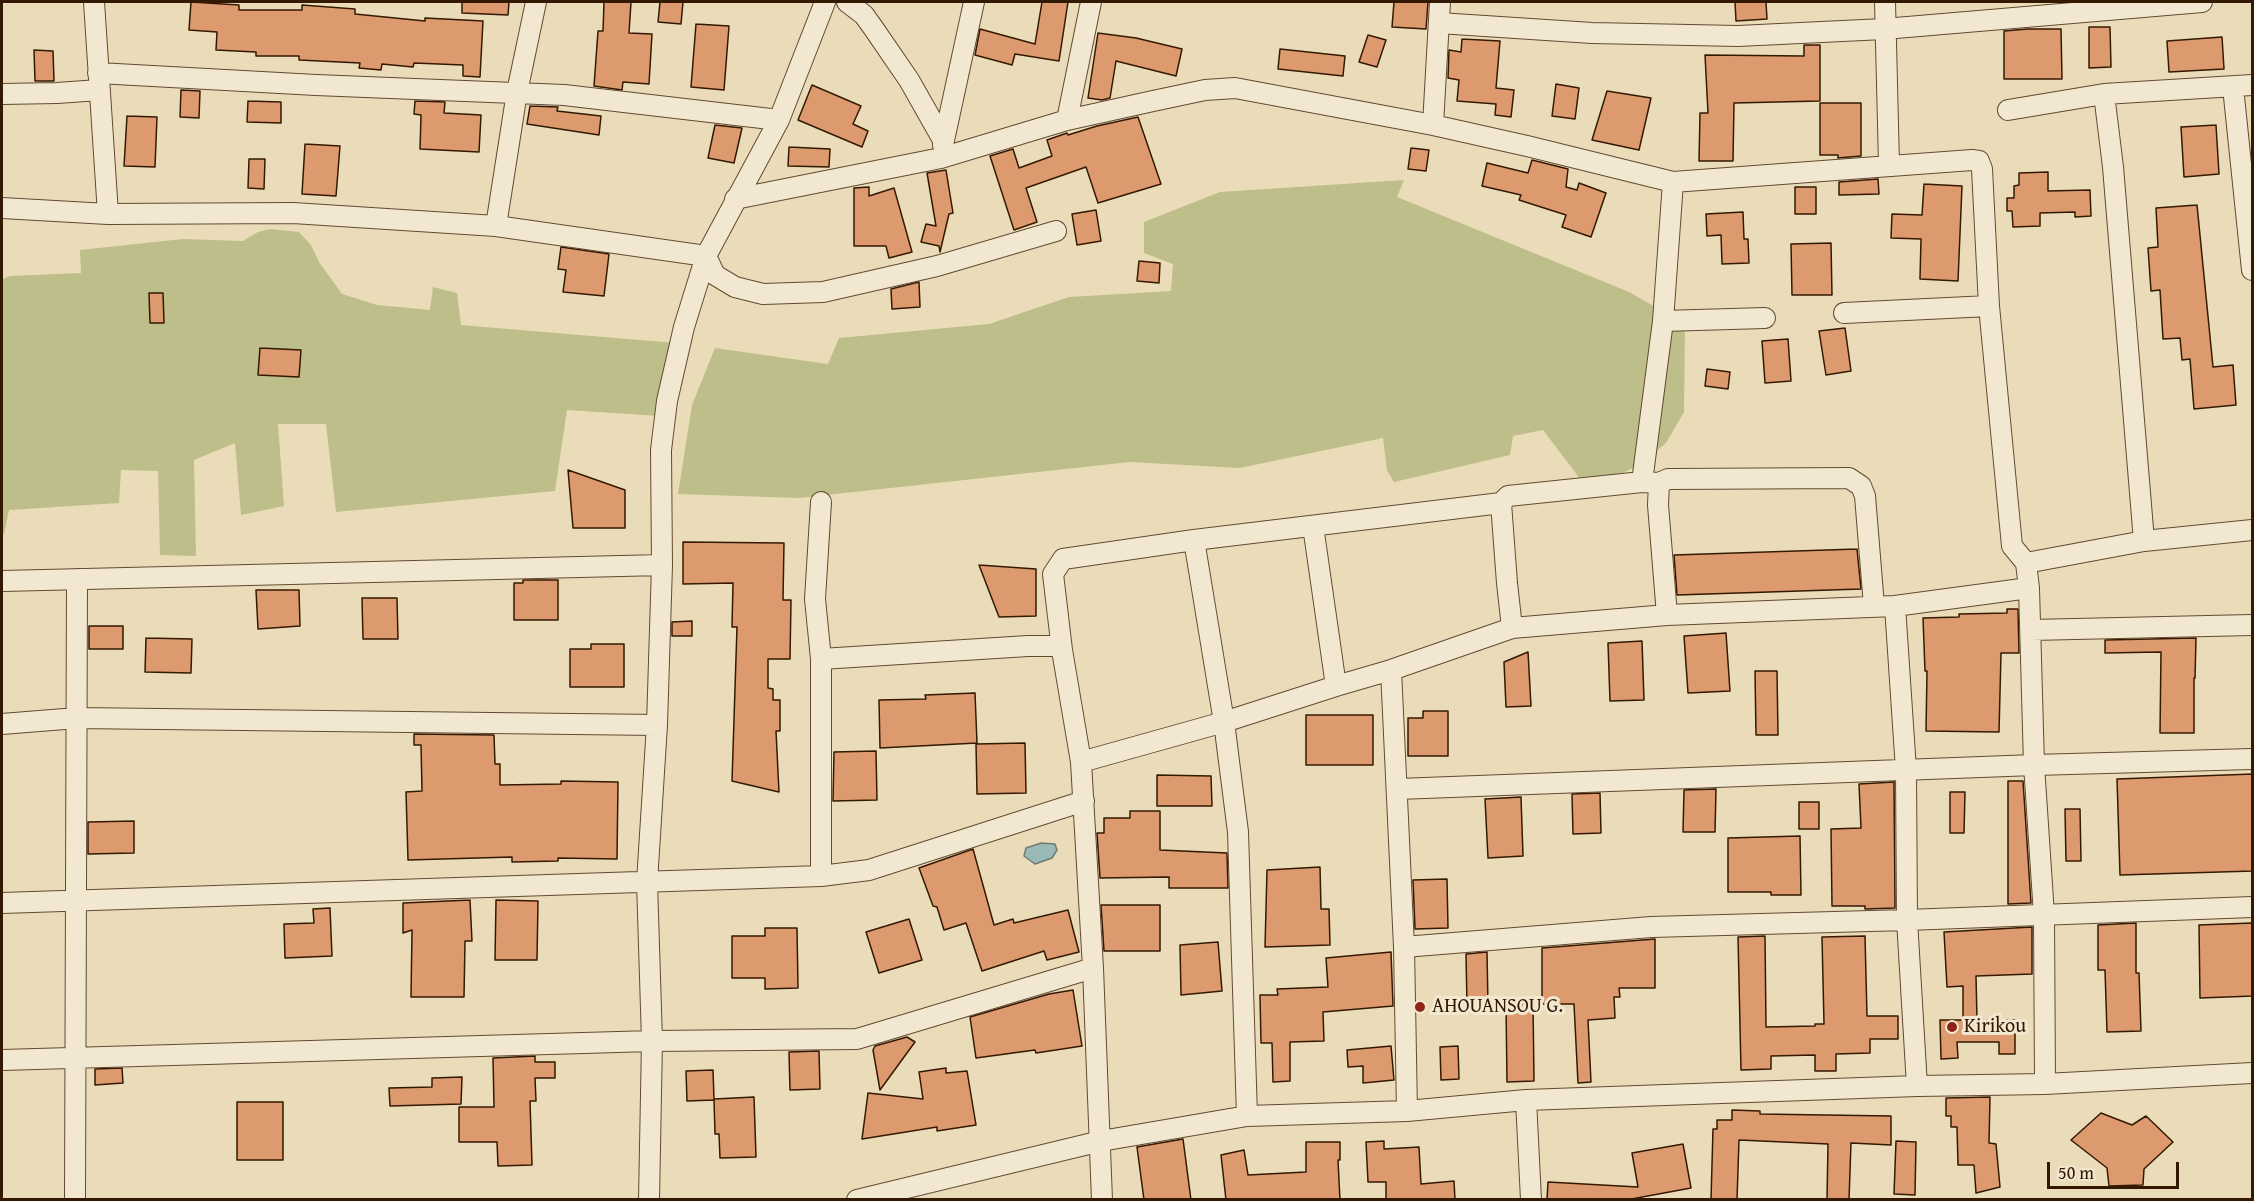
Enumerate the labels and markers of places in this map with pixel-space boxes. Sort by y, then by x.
place label: AHOUANSOU G. [1432,995,1563,1019]
marker: AHOUANSOU G. [1413,1000,1427,1014]
place label: Kirikou [1964,1015,2026,1039]
marker: Kirikou [1945,1020,1959,1034]

